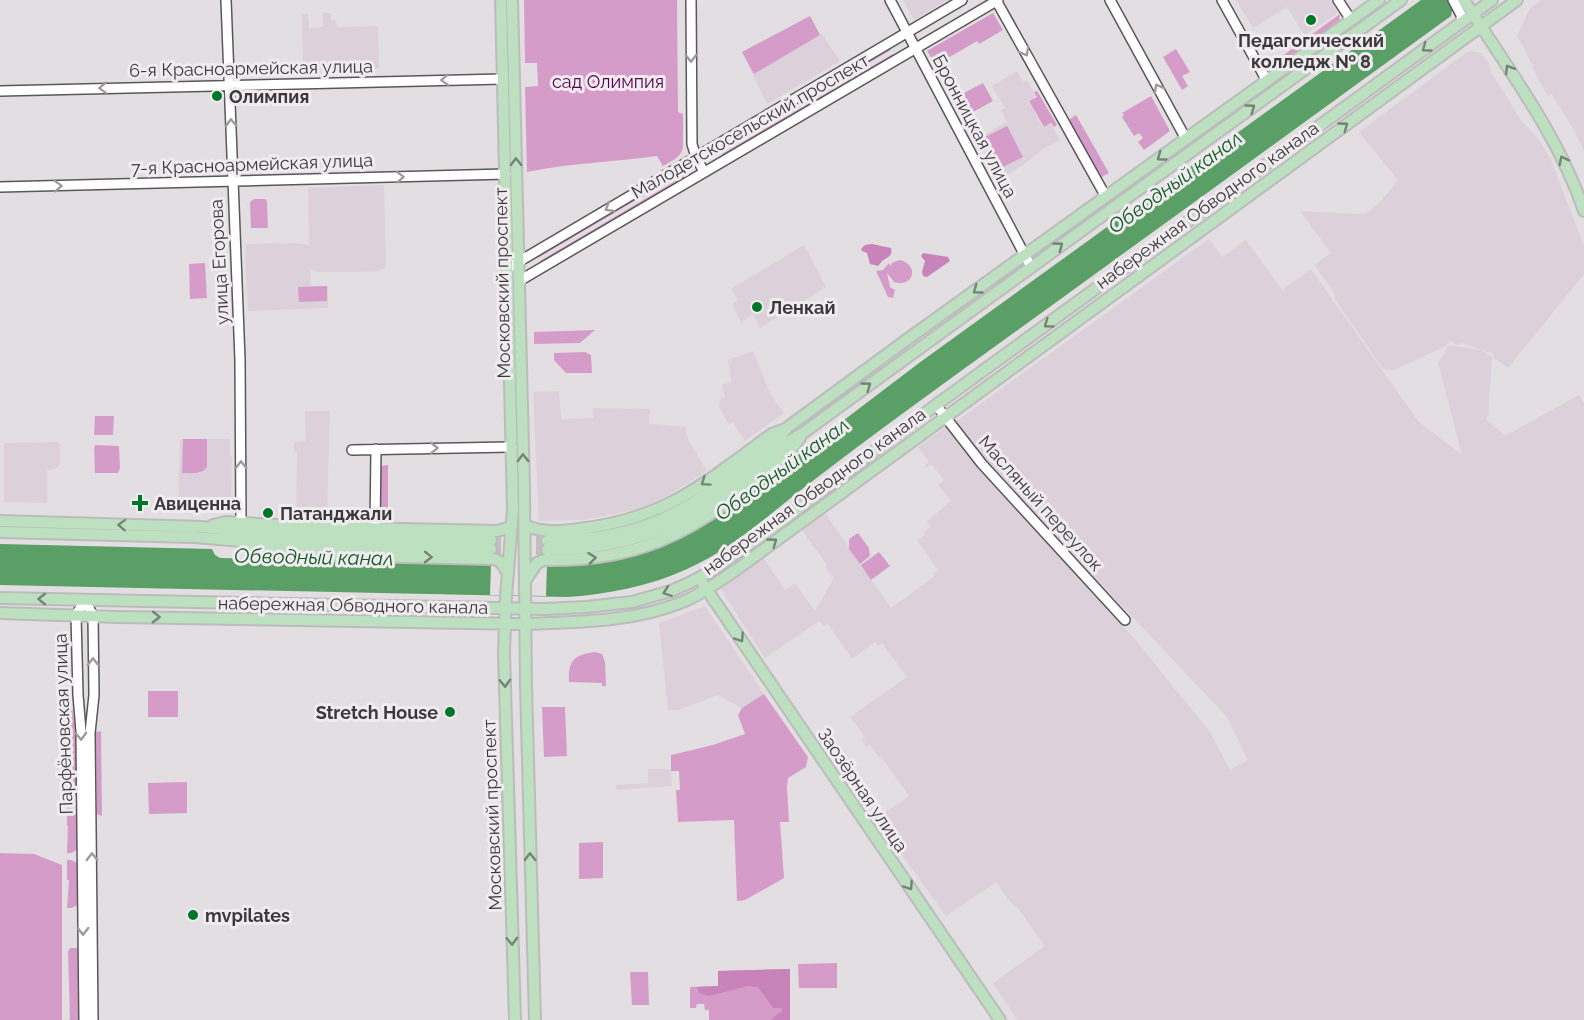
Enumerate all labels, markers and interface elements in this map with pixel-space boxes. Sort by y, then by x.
marker: Педагогический колледж № 8 [1304,13,1318,27]
place label: Педагогический колледж № 8 [1238,30,1384,72]
one-way arrow [1421,41,1432,52]
one-way arrow [1018,46,1029,56]
street label: Малодетскосельский проспект [627,49,873,203]
street label: Бронницкая улица [928,51,1022,201]
one-way arrow [685,54,698,63]
street label: 6-я Красноармейская улица [129,55,373,81]
one-way arrow [1506,65,1517,76]
park label: сад Олимпия [552,71,664,92]
one-way arrow [440,74,449,86]
one-way arrow [98,82,107,95]
one-way arrow [1154,84,1165,94]
place label: Олимпия [229,86,309,107]
marker: Олимпия [210,89,224,103]
one-way arrow [1245,104,1256,115]
street label: набережная Обводного канала [1091,117,1323,293]
one-way arrow [224,118,237,127]
one-way arrow [1338,122,1349,133]
water label: Обводный канал [1103,125,1247,239]
street label: 7-я Красноармейская улица [131,149,373,179]
one-way arrow [1157,150,1168,161]
one-way arrow [1559,156,1570,167]
one-way arrow [509,157,522,166]
one-way arrow [396,170,405,183]
one-way arrow [54,179,63,192]
street label: Московский проспект [490,187,514,379]
street label: улица Егорова [205,199,233,325]
one-way arrow [605,201,615,213]
one-way arrow [1052,243,1063,254]
one-way arrow [973,283,984,294]
place label: Ленкай [769,297,835,318]
marker: Ленкай [750,300,764,314]
one-way arrow [1043,317,1054,328]
one-way arrow [861,382,872,393]
street label: набережная Обводного канала [698,403,930,579]
water label: Обводный канал [710,412,854,526]
street label: Масляный переулок [975,431,1107,575]
one-way arrow [430,442,439,454]
one-way arrow [517,453,529,462]
one-way arrow [235,460,247,469]
one-way arrow [700,475,711,486]
place label: Авиценна [154,493,241,514]
marker: Авиценна [131,494,149,512]
place label: Патанджали [280,503,392,524]
marker: Патанджали [261,506,275,520]
one-way arrow [118,518,127,531]
one-way arrow [767,539,778,550]
water label: Обводный канал [234,544,394,570]
one-way arrow [424,551,433,564]
one-way arrow [587,552,596,565]
one-way arrow [662,585,672,598]
street label: набережная Обводного канала [218,592,488,618]
one-way arrow [38,593,47,605]
one-way arrow [151,611,160,624]
one-way arrow [733,631,744,642]
street label: Парфёновская улица [49,633,77,815]
one-way arrow [87,657,99,666]
one-way arrow [498,678,511,687]
place label: Stretch House [316,702,438,723]
marker: Stretch House [443,705,457,719]
street label: Московский проспект [478,719,506,911]
street label: Заозёрная улица [814,724,912,856]
one-way arrow [75,732,87,741]
one-way arrow [85,852,98,861]
one-way arrow [524,852,537,861]
one-way arrow [901,879,912,890]
place label: mvpilates [205,905,290,926]
marker: mvpilates [186,908,200,922]
one-way arrow [77,927,89,936]
one-way arrow [506,936,519,945]

